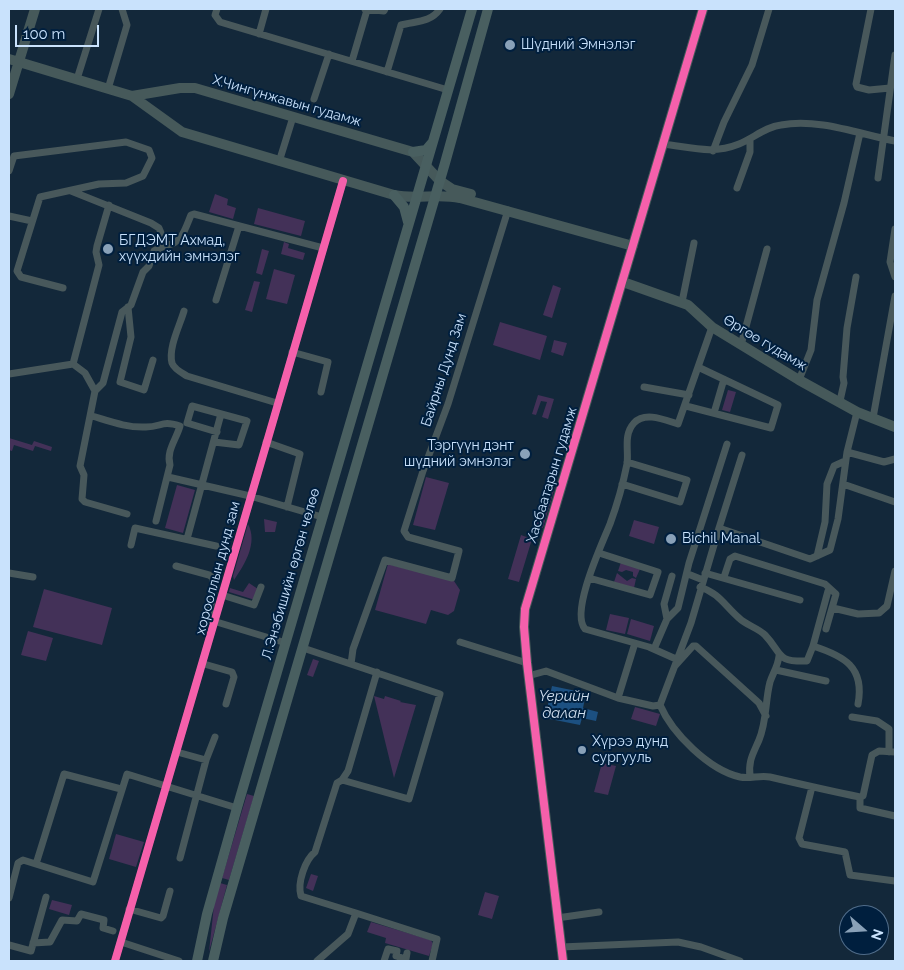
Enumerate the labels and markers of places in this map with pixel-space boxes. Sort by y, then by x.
place label: Шүдний Эмнэлэг [521,37,635,53]
marker: Шүдний Эмнэлэг [503,38,517,52]
place label: БГДЭМТ Ахмад, хүүхдийн эмнэлэг [119,233,240,266]
marker: БГДЭМТ Ахмад, хүүхдийн эмнэлэг [101,242,115,256]
place label: Тэргүүн дэнт шүдний эмнэлэг [404,438,514,471]
marker: Тэргүүн дэнт шүдний эмнэлэг [518,447,532,461]
place label: Bichil Manal [682,531,760,547]
marker: Bichil Manal [664,532,678,546]
place label: Хүрээ дунд сургууль [592,734,668,766]
marker: Хүрээ дунд сургууль [576,744,588,756]

